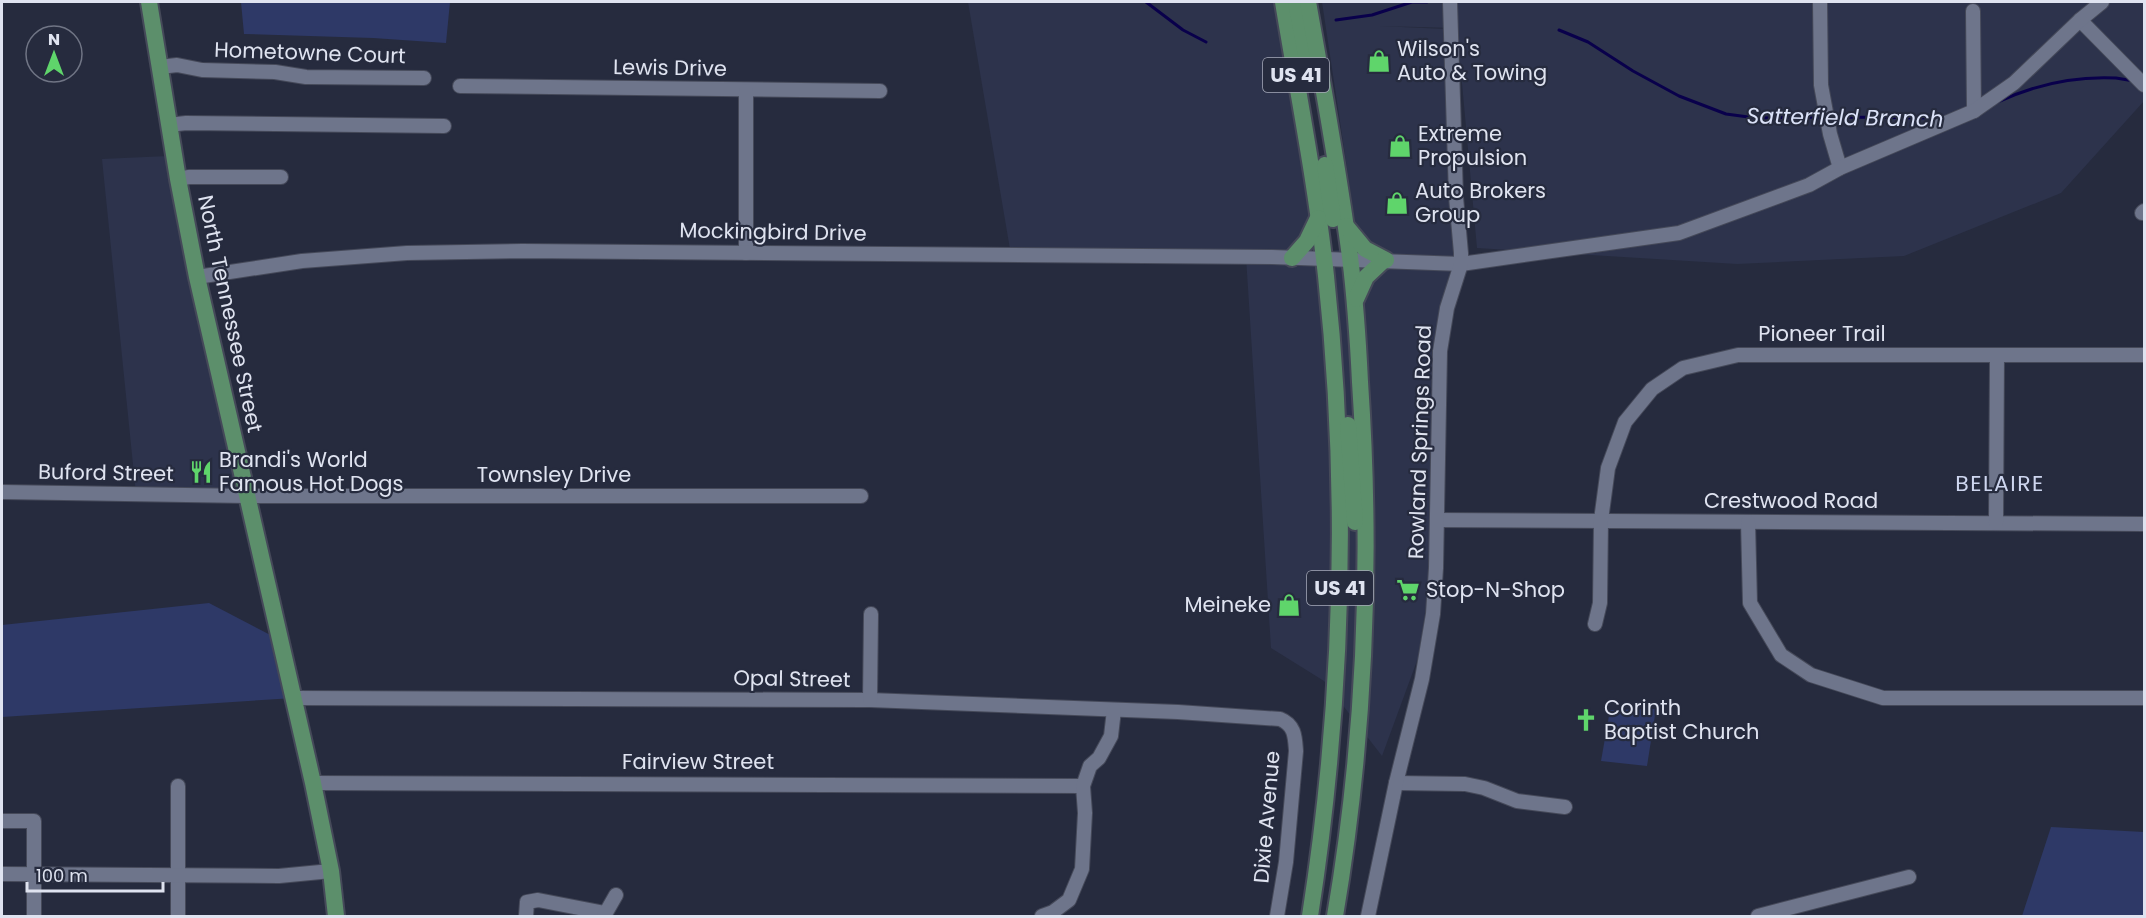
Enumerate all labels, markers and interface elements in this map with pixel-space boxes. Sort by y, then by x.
north arrow [24,24,84,84]
text: N [48,28,60,51]
place label: Wilson's Auto & Towing [1397,34,1547,87]
street label: Hometowne Court [214,35,406,70]
shop icon: Wilson's Auto & Towing [1366,48,1392,74]
street label: Lewis Drive [613,52,727,83]
road number: US 41 [1263,58,1329,92]
water label: Satterfield Branch [1746,100,1944,135]
place label: Extreme Propulsion [1418,119,1527,172]
shop icon: Extreme Propulsion [1387,133,1413,159]
place label: Auto Brokers Group [1415,176,1546,229]
shop icon: Auto Brokers Group [1384,190,1410,216]
street label: North Tennessee Street [191,192,270,435]
street label: Mockingbird Drive [679,215,867,248]
street label: Pioneer Trail [1758,319,1886,348]
street label: Rowland Springs Road [1401,324,1438,560]
place label: Brandi's World Famous Hot Dogs [219,445,404,498]
street label: Buford Street [38,457,174,488]
restaurant icon: Brandi's World Famous Hot Dogs [188,459,214,485]
street label: Townsley Drive [477,460,631,489]
district label: BELAIRE [1955,468,2045,499]
street label: Crestwood Road [1704,486,1878,515]
road number: US 41 [1307,571,1373,605]
place label: Stop-N-Shop [1426,575,1565,604]
supermarket icon: Stop-N-Shop [1395,577,1421,603]
place label: Meineke [1184,590,1271,619]
shop icon: Meineke [1276,592,1302,618]
street label: Opal Street [733,663,851,694]
place label: Corinth Baptist Church [1604,693,1759,746]
church icon: Corinth Baptist Church [1573,707,1599,733]
street label: Fairview Street [622,747,774,776]
street label: Dixie Avenue [1246,750,1287,884]
scale bar [27,855,164,893]
text: 100 m [36,863,88,888]

